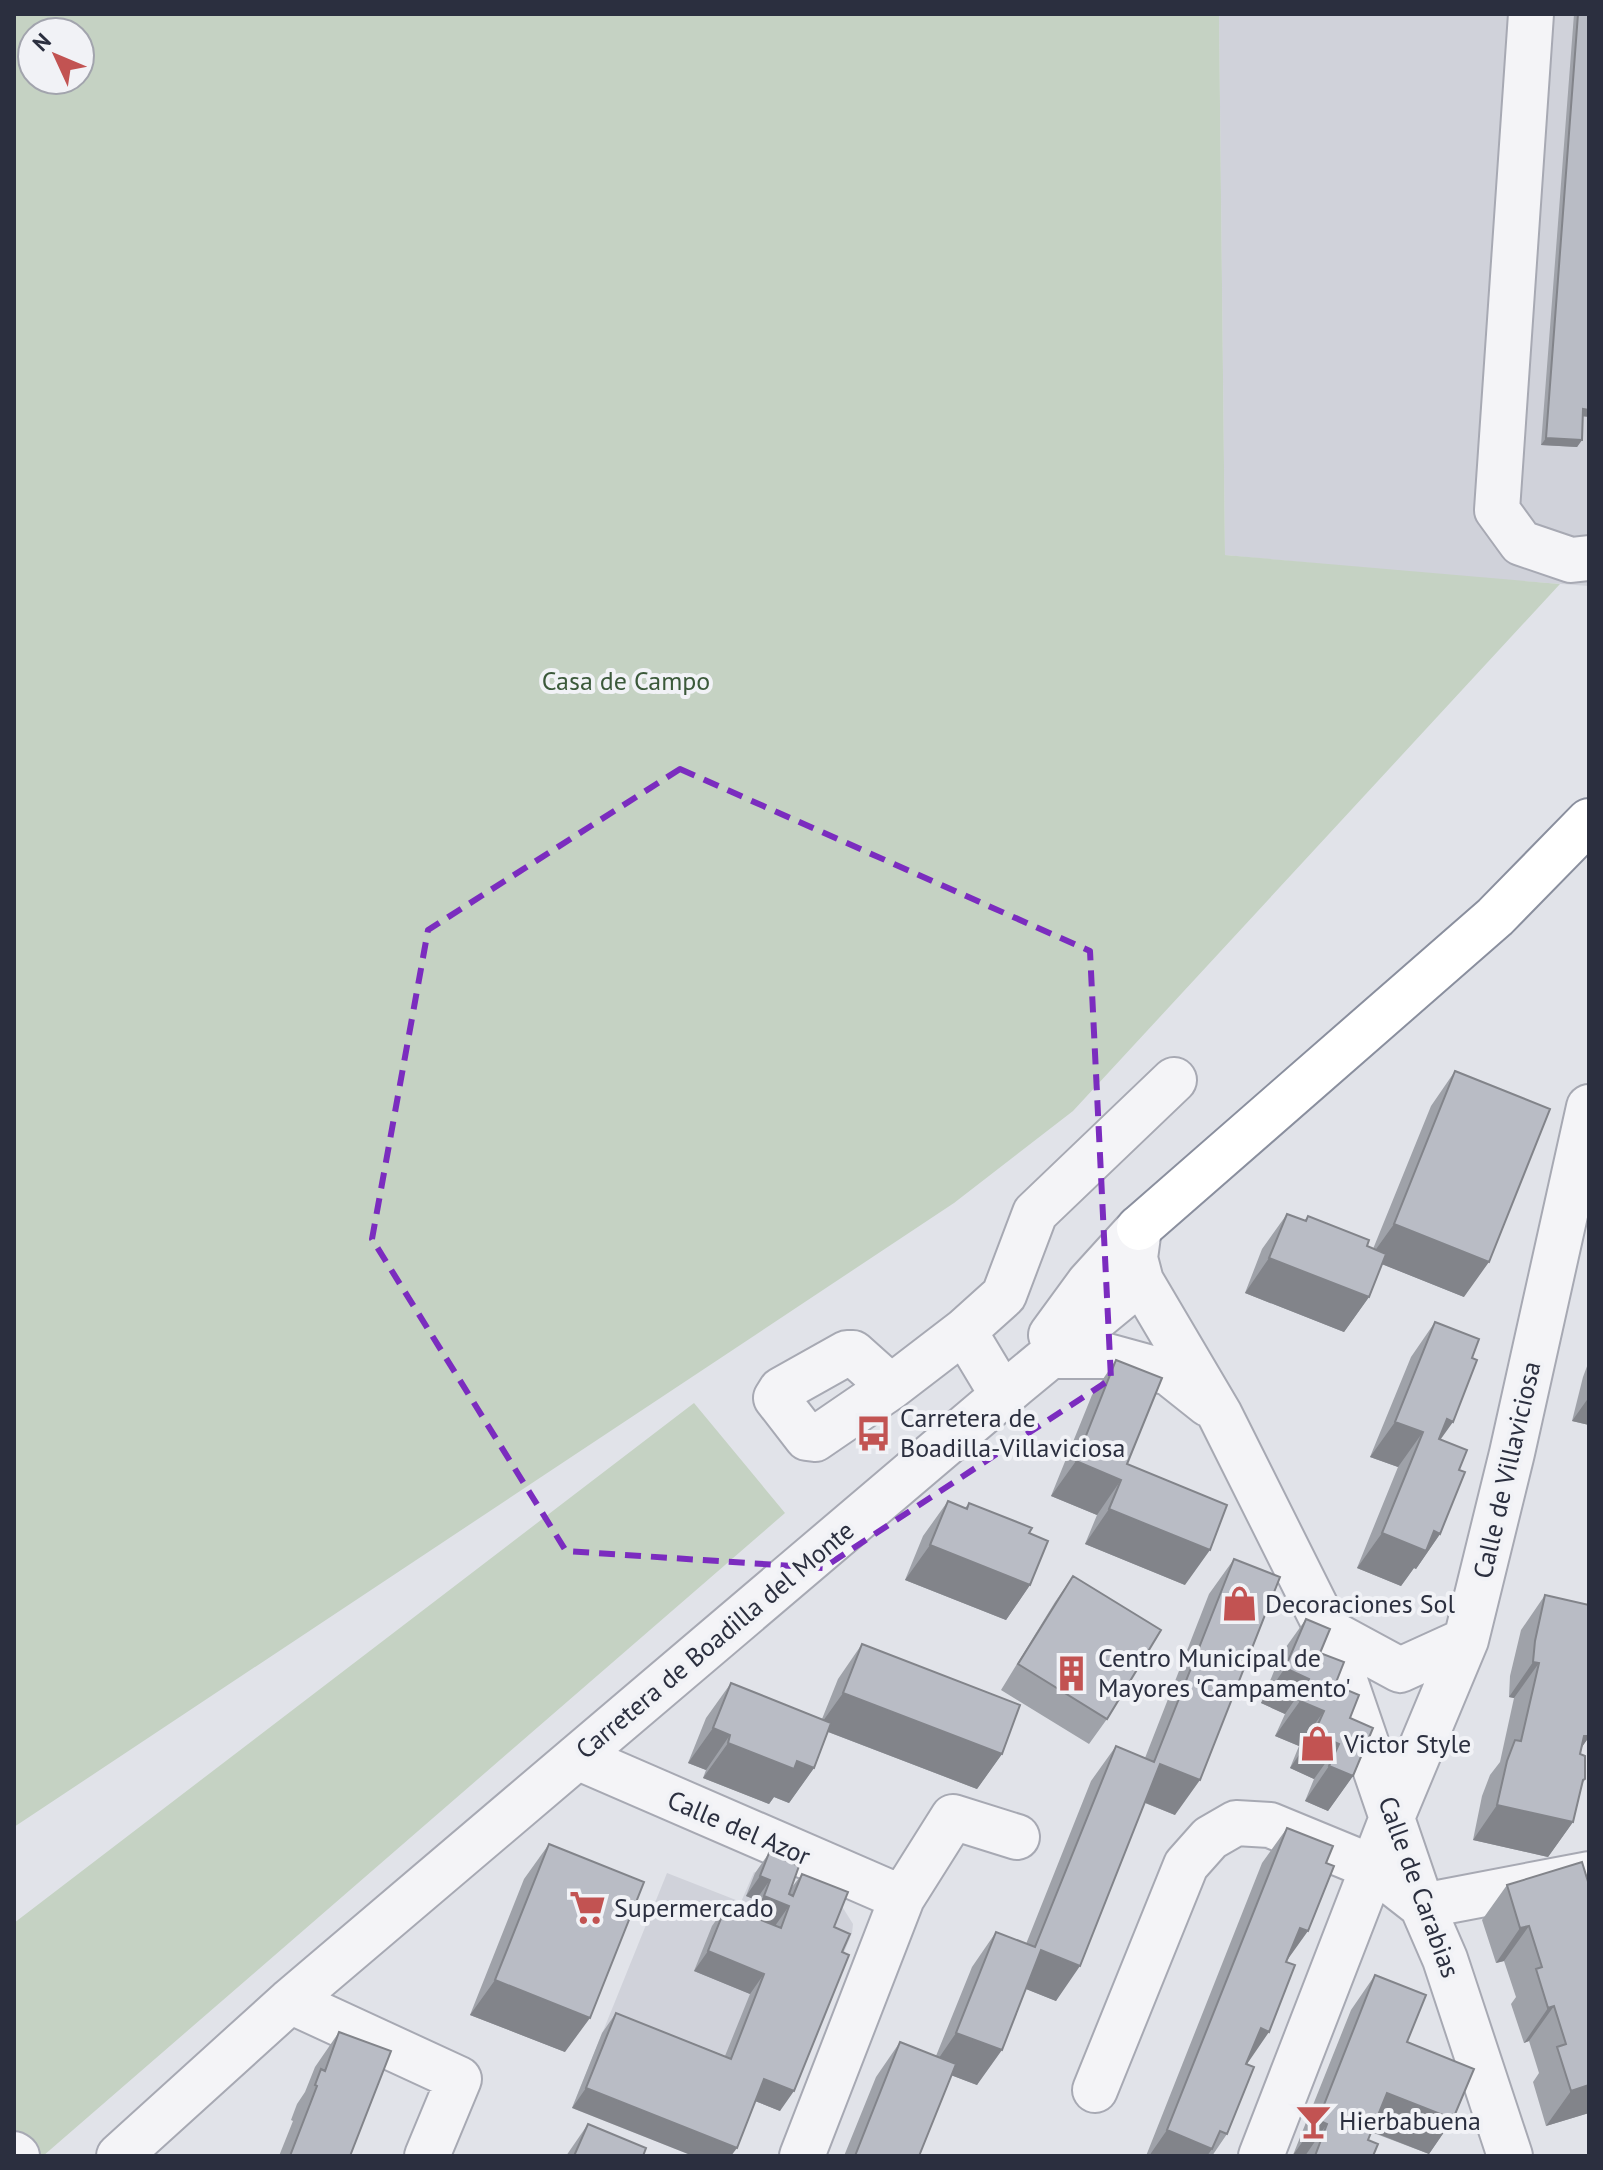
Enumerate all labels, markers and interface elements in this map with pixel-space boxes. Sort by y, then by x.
north arrow [16,16,96,96]
text: N [27,27,57,57]
park label: Casa de Campo [542,664,710,697]
street label: Calle de Villaviciosa [1465,1358,1548,1582]
place label: Carretera de Boadilla-Villaviciosa [900,1401,1125,1464]
bus stop icon: Carretera de Boadilla-Villaviciosa [855,1414,893,1452]
street label: Carretera de Boadilla del Monte [569,1514,860,1766]
shop icon: Decoraciones Sol [1220,1585,1258,1623]
place label: Decoraciones Sol [1265,1587,1455,1620]
place label: Centro Municipal de Mayores 'Campamento' [1098,1641,1351,1704]
building icon: Centro Municipal de Mayores 'Campamento' [1053,1654,1091,1692]
shop icon: Victor Style [1299,1725,1337,1763]
place label: Victor Style [1343,1727,1471,1760]
street label: Calle del Azor [663,1783,816,1873]
street label: Calle de Carabias [1371,1792,1468,1982]
supermarket icon: Supermercado [569,1889,607,1927]
place label: Supermercado [614,1891,774,1924]
bar icon: Hierbabuena [1294,2102,1332,2140]
place label: Hierbabuena [1339,2104,1481,2137]

